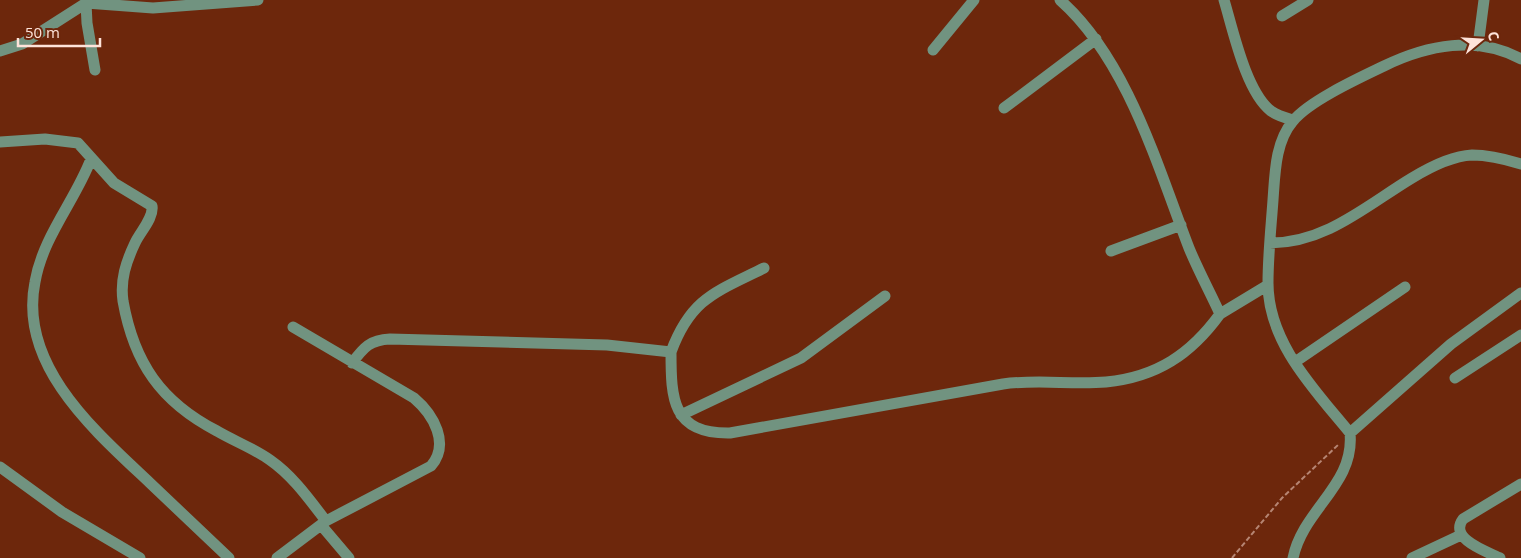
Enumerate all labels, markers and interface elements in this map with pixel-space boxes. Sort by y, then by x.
scale bar [18,15,100,47]
north arrow [1456,15,1506,65]
text: 50 m [25,22,60,42]
text: С [1483,29,1504,43]

